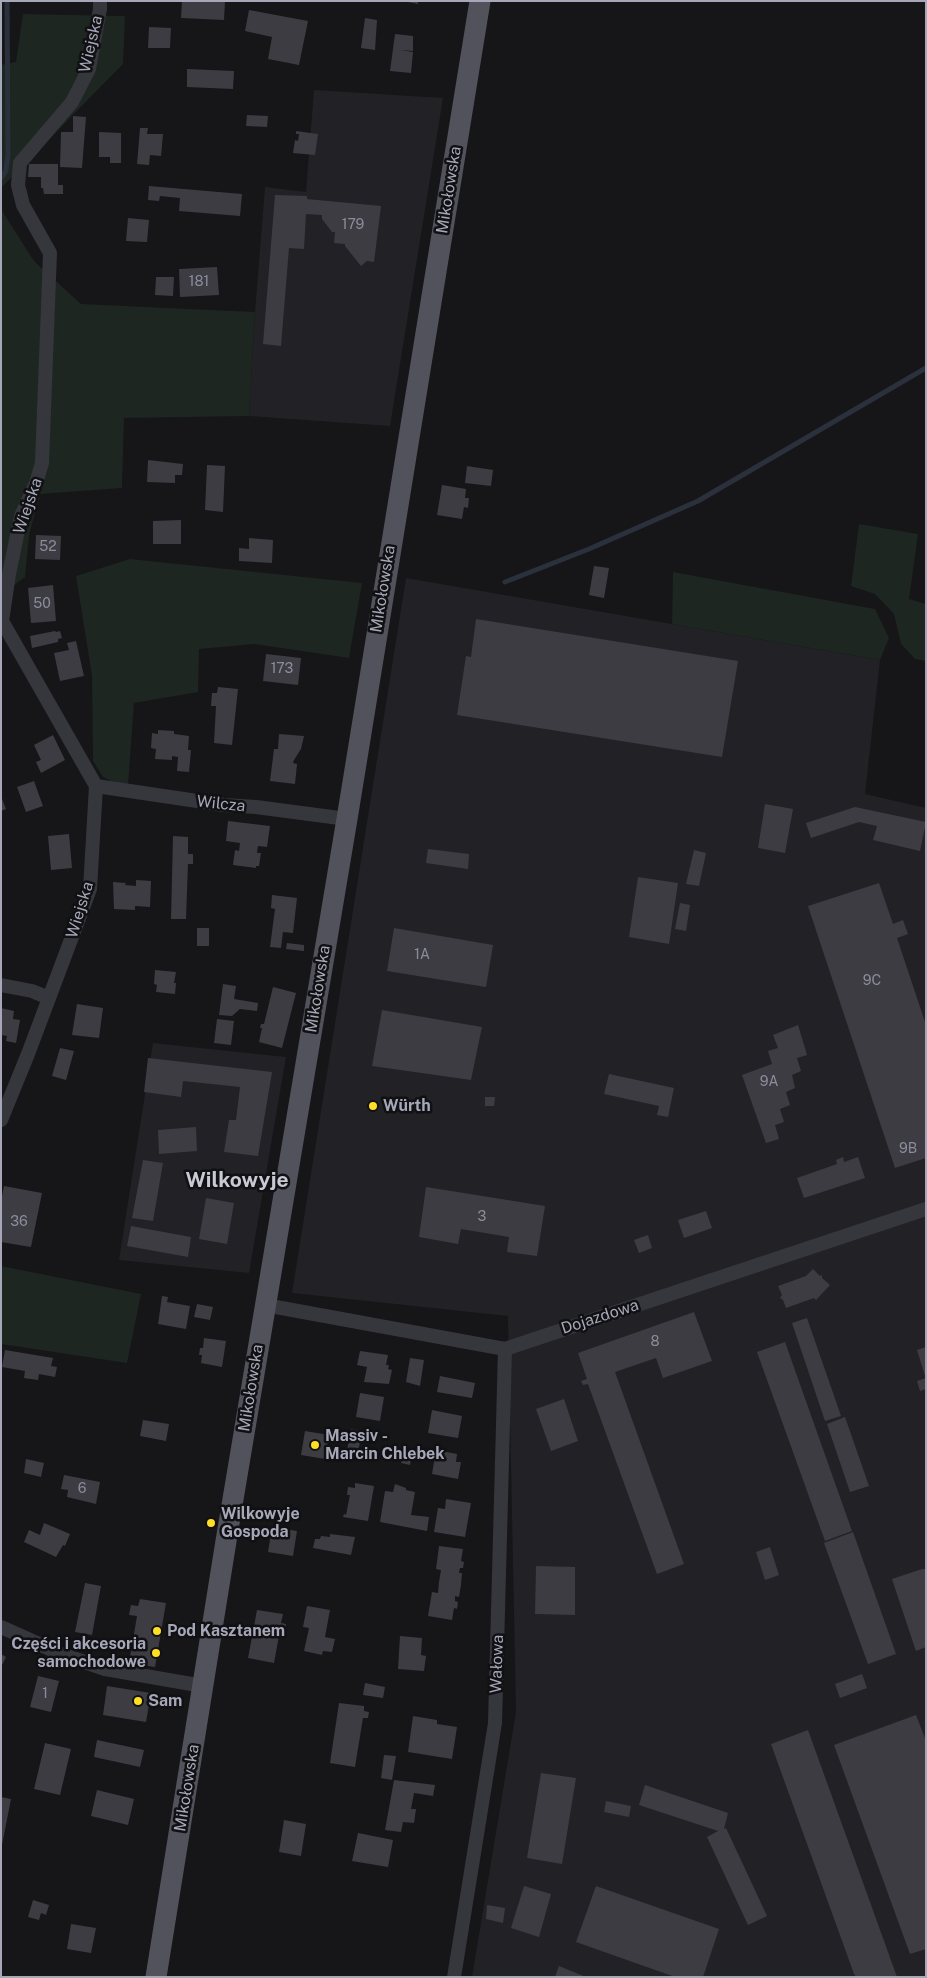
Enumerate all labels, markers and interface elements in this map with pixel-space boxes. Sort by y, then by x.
street label: Wiejska [75,13,107,75]
street label: Mikołowska [433,145,465,235]
house number: 179 [342,217,364,233]
house number: 181 [189,274,209,290]
street label: Wiejska [9,475,47,537]
house number: 52 [39,539,57,555]
street label: Mikołowska [367,544,399,634]
house number: 50 [33,596,51,612]
house number: 173 [271,661,293,677]
street label: Wilcza [196,792,246,816]
street label: Wiejska [62,879,98,941]
street label: Mikołowska [302,944,334,1034]
house number: 1A [414,947,430,963]
house number: 9C [863,973,881,989]
house number: 9A [760,1074,778,1090]
place label: Würth [383,1096,431,1116]
marker: Würth [367,1100,379,1112]
house number: 9B [899,1141,917,1157]
district label: Wilkowyje [185,1168,289,1194]
house number: 3 [478,1209,486,1225]
house number: 36 [10,1214,28,1230]
street label: Dojazdowa [559,1295,641,1339]
house number: 8 [650,1334,660,1350]
street label: Mikołowska [235,1343,267,1433]
place label: Massiv - Marcin Chlebek [325,1426,445,1464]
marker: Massiv - Marcin Chlebek [309,1439,321,1451]
house number: 6 [78,1481,86,1497]
place label: Wilkowyje Gospoda [221,1504,300,1542]
marker: Wilkowyje Gospoda [205,1517,217,1529]
place label: Pod Kasztanem [167,1621,285,1641]
marker: Pod Kasztanem [151,1625,163,1637]
place label: Części i akcesoria samochodowe [11,1634,146,1672]
street label: Wałowa [486,1634,508,1694]
marker: Części i akcesoria samochodowe [150,1647,162,1659]
house number: 1 [42,1686,48,1702]
place label: Sam [148,1691,182,1711]
marker: Sam [132,1695,144,1707]
street label: Mikołowska [171,1743,203,1833]

